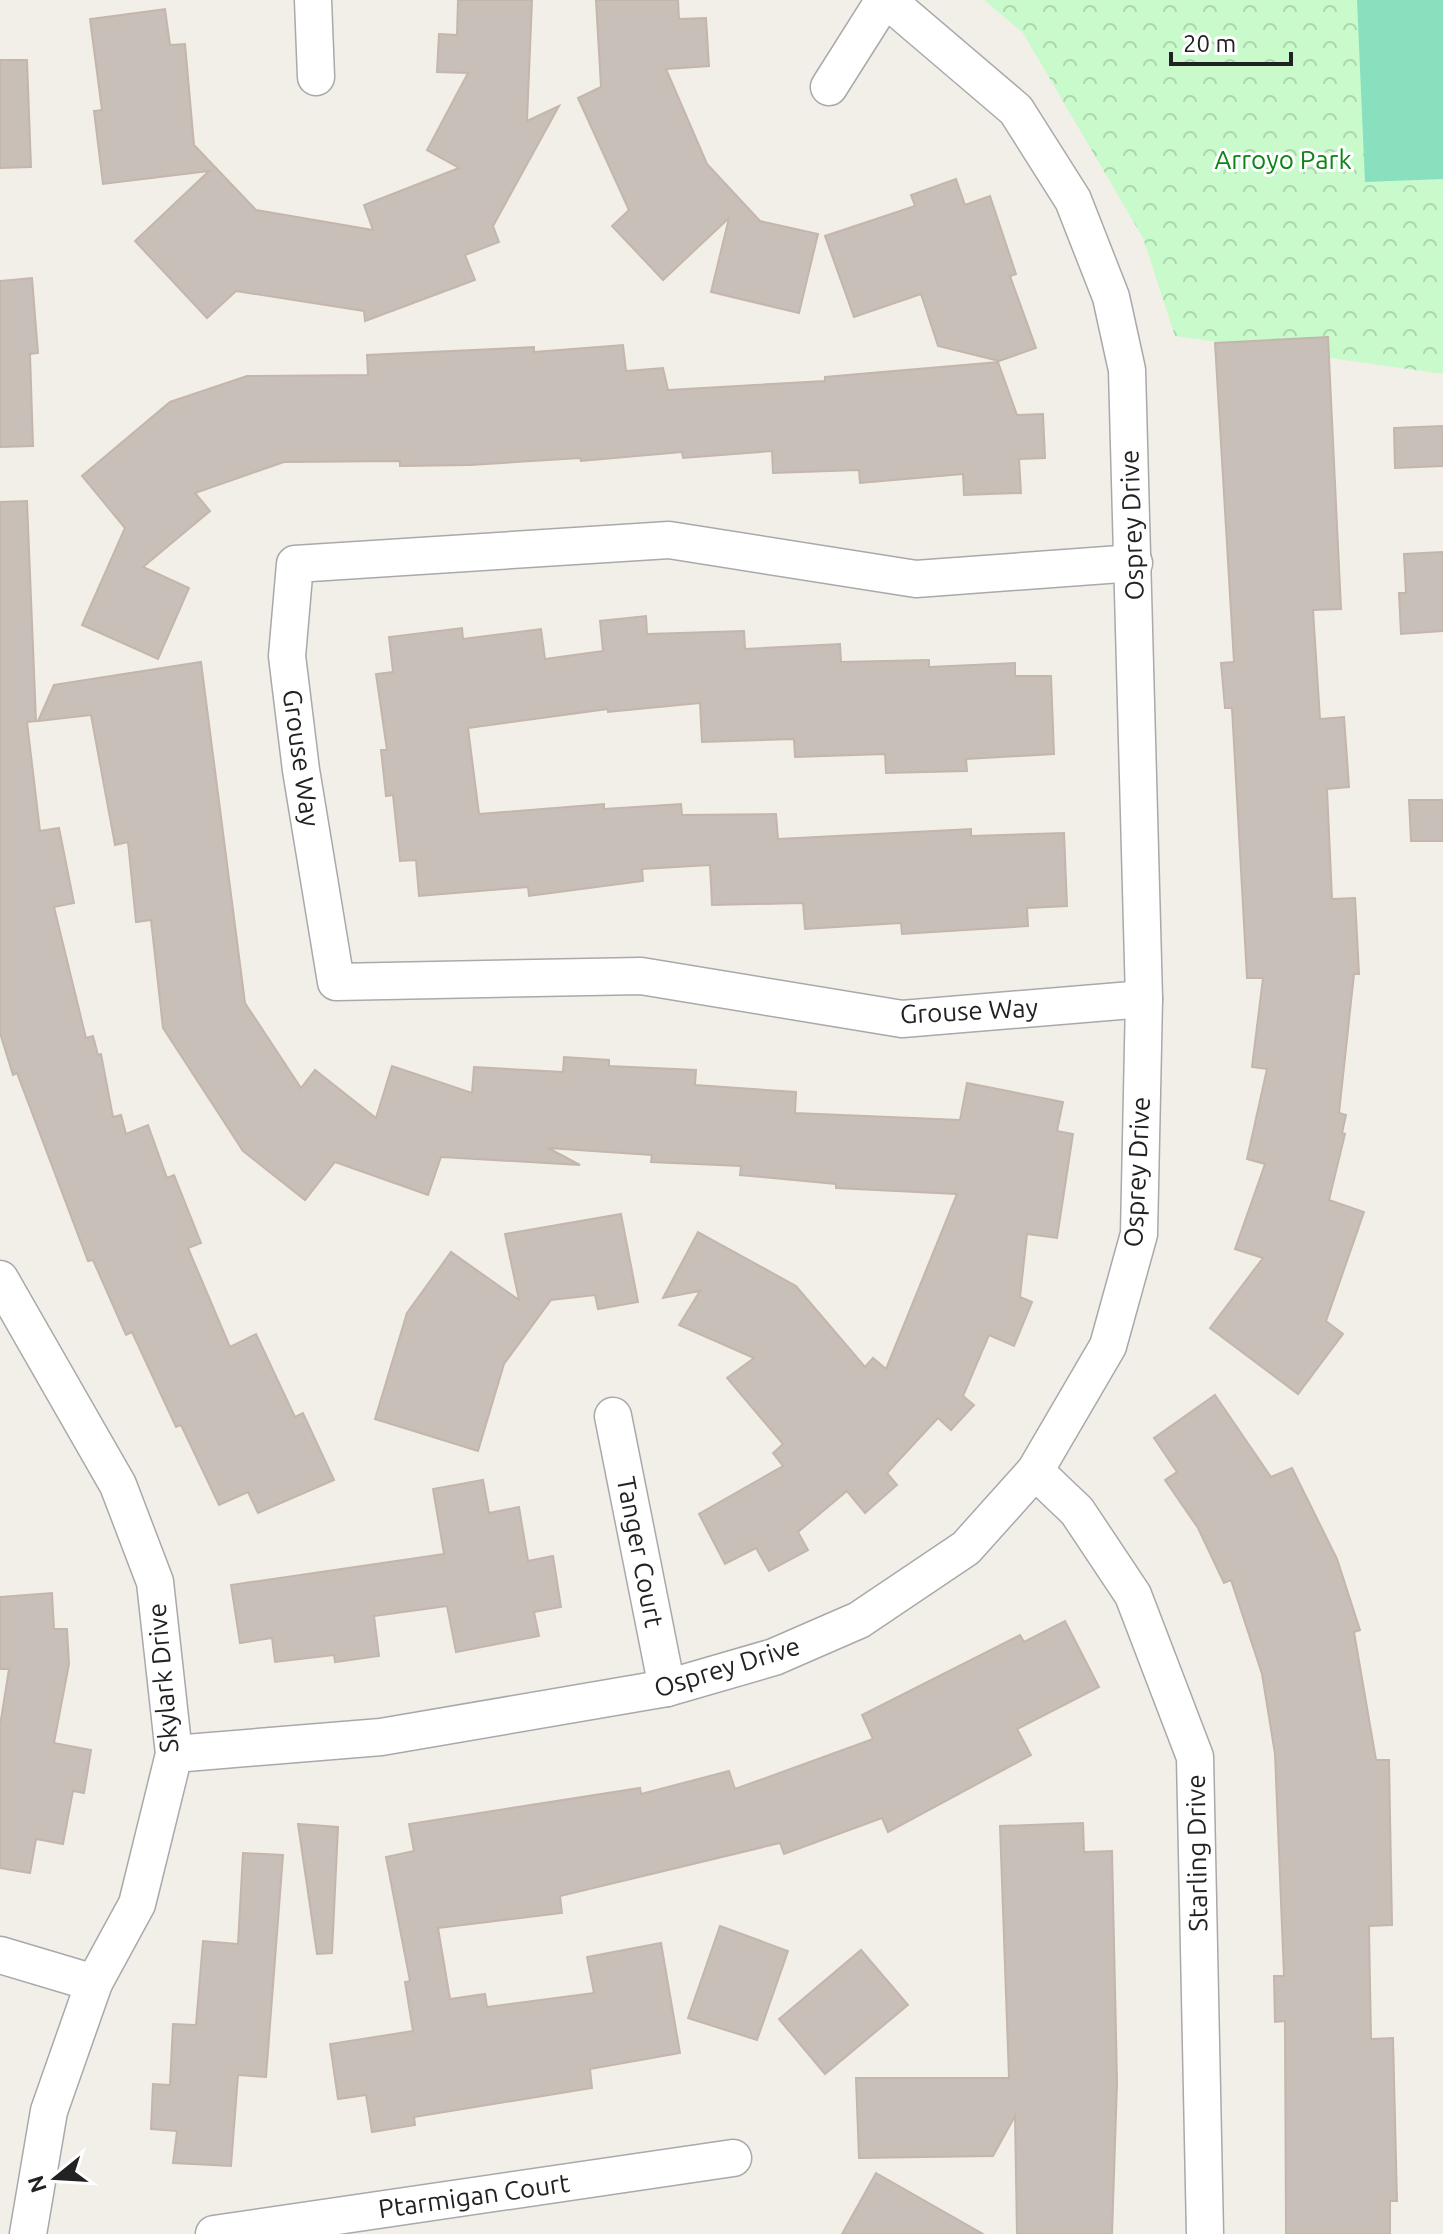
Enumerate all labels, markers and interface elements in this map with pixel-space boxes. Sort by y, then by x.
scale bar [1171,16,1291,66]
text: 20 m [1183,30,1236,57]
park label: Arroyo Park [1214,145,1352,174]
street label: Osprey Drive [1114,449,1149,601]
street label: Grouse Way [278,688,325,828]
street label: Grouse Way [899,992,1039,1029]
street label: Osprey Drive [1118,1096,1155,1248]
street label: Tanger Court [612,1474,669,1630]
street label: Skylark Drive [142,1602,183,1754]
street label: Osprey Drive [651,1631,803,1702]
street label: Starling Drive [1181,1774,1212,1932]
north arrow [16,2138,96,2218]
street label: Ptarmigan Court [376,2168,571,2223]
text: N [22,2173,51,2196]

